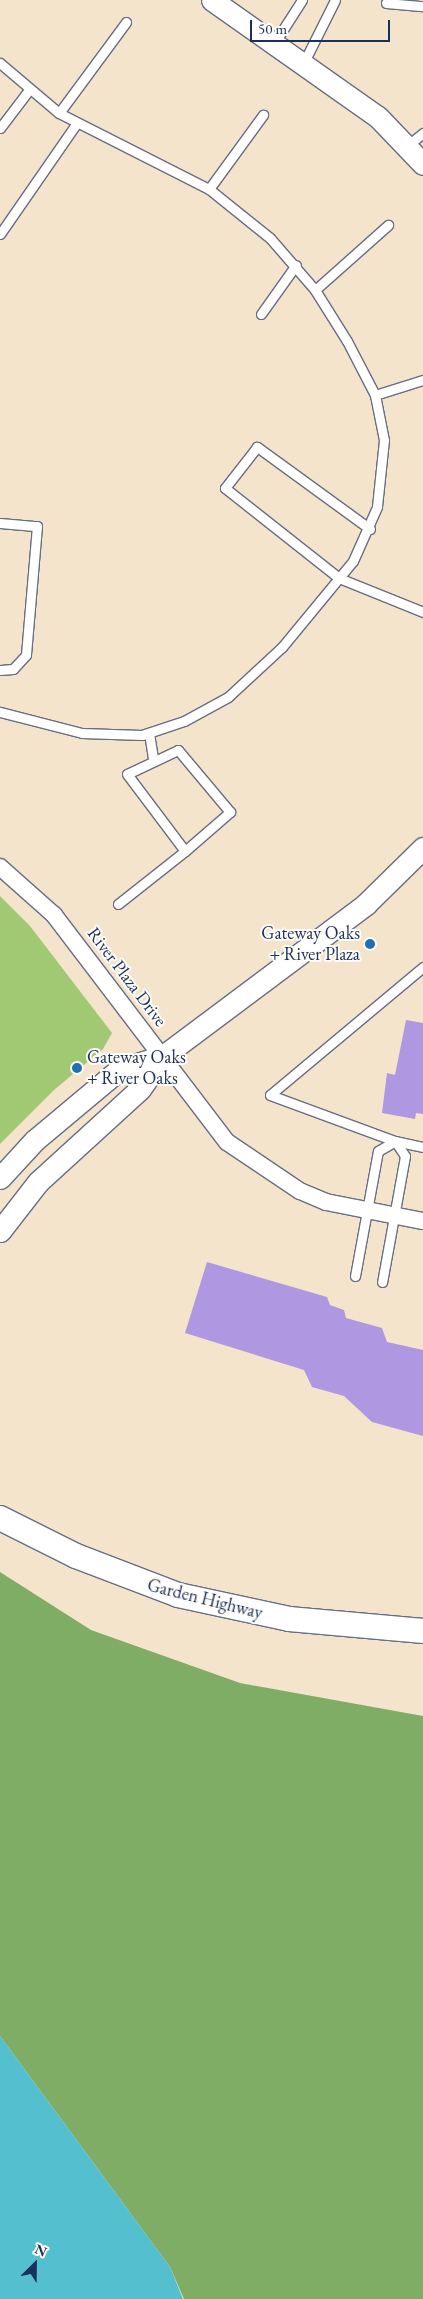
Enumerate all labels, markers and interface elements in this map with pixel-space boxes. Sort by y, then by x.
scale bar [253,10,393,42]
text: 50 m [258,19,287,38]
street label: River Plaza Drive [83,923,171,1031]
place label: Gateway Oaks + River Plaza [261,923,360,966]
marker: Gateway Oaks + River Plaza [364,938,376,950]
place label: Gateway Oaks + River Oaks [87,1047,186,1090]
marker: Gateway Oaks + River Oaks [71,1062,83,1074]
street label: Garden Highway [145,1574,265,1624]
north arrow [10,2239,60,2289]
text: N [32,2240,50,2261]

